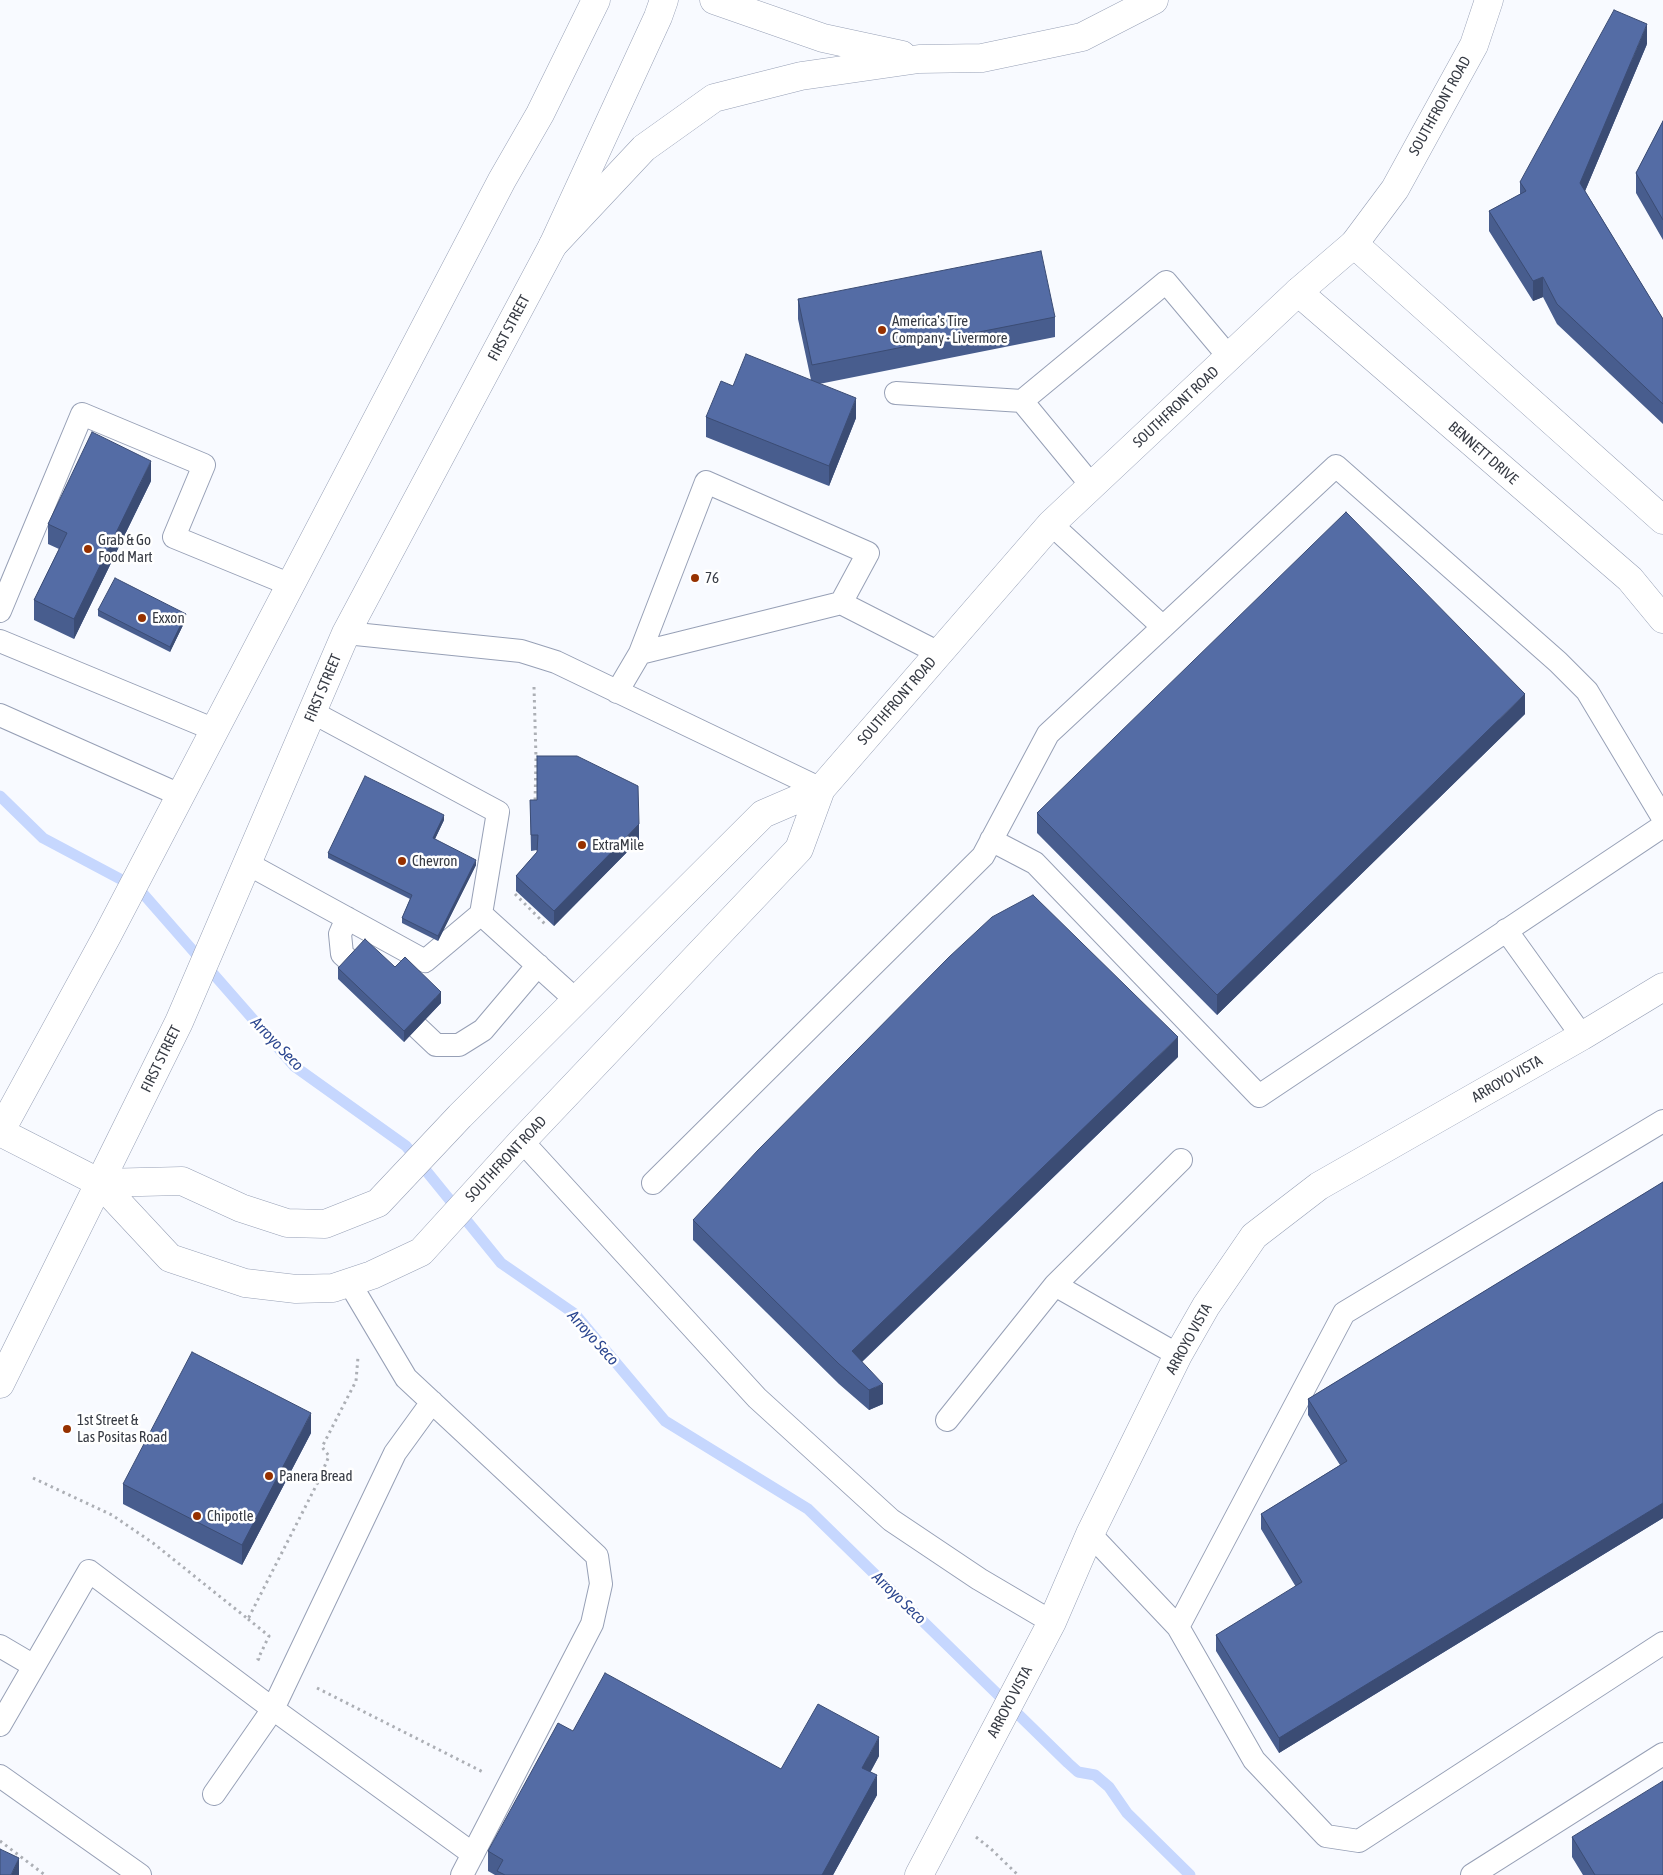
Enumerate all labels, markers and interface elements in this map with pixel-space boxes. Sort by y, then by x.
street label: SOUTHFRONT ROAD [1405,53,1475,159]
street label: FIRST STREET [484,292,534,364]
place label: America's Tire Company - Livermore [892,312,1008,347]
marker: America's Tire Company - Livermore [876,324,888,336]
street label: SOUTHFRONT ROAD [1129,363,1223,451]
street label: BENNETT DRIVE [1445,418,1521,488]
place label: Grab & Go Food Mart [98,531,153,566]
marker: Grab & Go Food Mart [82,543,94,555]
place label: 76 [705,569,719,587]
marker: 76 [689,572,701,584]
place label: Exxon [152,609,185,627]
marker: Exxon [136,612,148,624]
street label: FIRST STREET [301,651,345,725]
street label: SOUTHFRONT ROAD [854,653,940,749]
place label: ExtraMile [592,836,644,854]
marker: ExtraMile [576,839,588,851]
place label: Chevron [412,852,458,870]
marker: Chevron [396,855,408,867]
water label: Arroyo Seco [247,1013,307,1075]
street label: FIRST STREET [137,1023,185,1095]
street label: ARROYO VISTA [1469,1052,1545,1106]
street label: SOUTHFRONT ROAD [462,1112,550,1206]
street label: ARROYO VISTA [1162,1300,1216,1378]
water label: Arroyo Seco [563,1307,623,1369]
place label: 1st Street & Las Positas Road [77,1411,167,1446]
marker: 1st Street & Las Positas Road [61,1423,73,1435]
place label: Panera Bread [279,1467,353,1485]
marker: Panera Bread [263,1470,275,1482]
place label: Chipotle [207,1507,254,1525]
marker: Chipotle [191,1510,203,1522]
water label: Arroyo Seco [868,1568,930,1628]
street label: ARROYO VISTA [984,1663,1036,1741]

